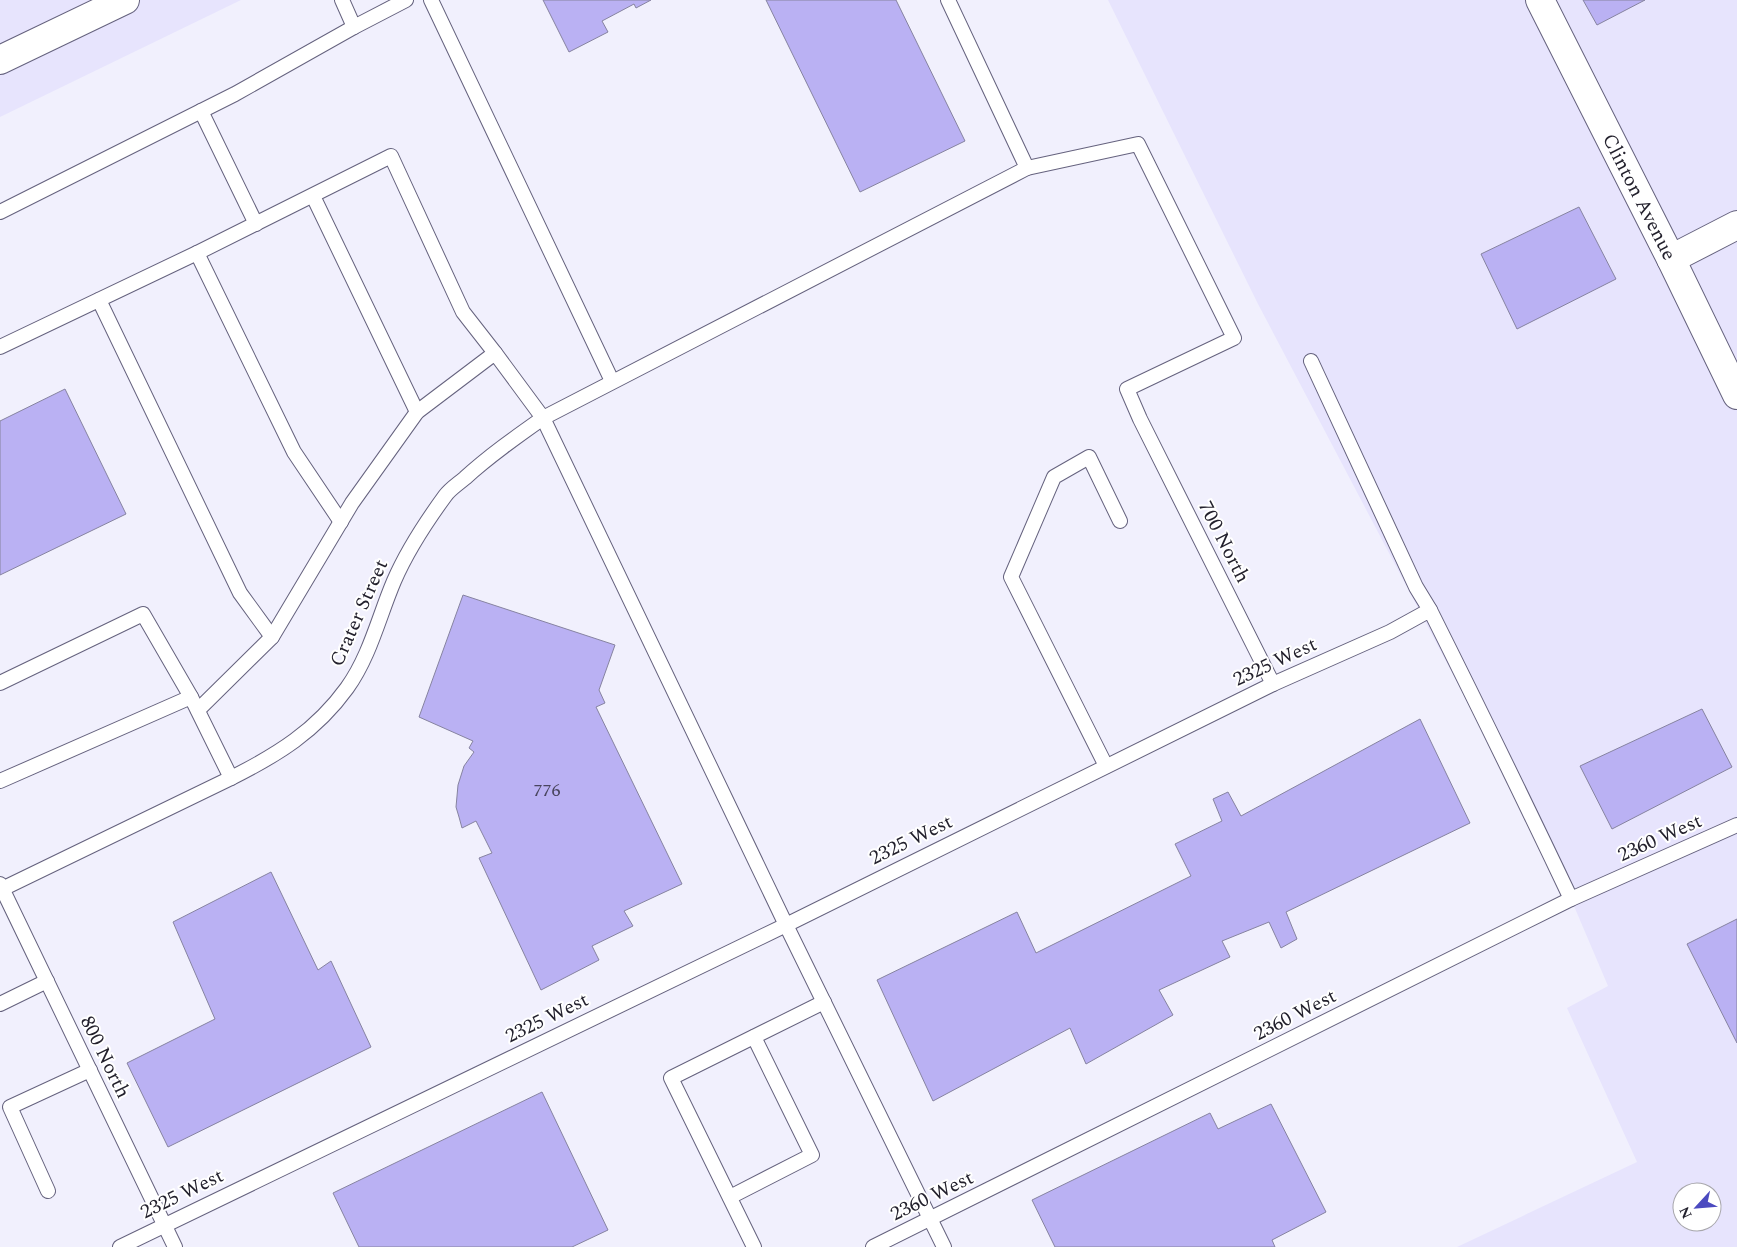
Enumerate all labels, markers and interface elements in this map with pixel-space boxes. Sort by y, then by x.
street label: Clinton Avenue [1594,128,1684,266]
street label: 700 North [1191,496,1257,588]
street label: Crater Street [322,555,396,671]
street label: 2325 West [1228,630,1322,694]
house number: 776 [534,777,561,804]
street label: 2360 West [1613,806,1707,870]
street label: 2325 West [864,807,958,873]
street label: 2360 West [1248,981,1342,1049]
street label: 2325 West [500,985,594,1051]
street label: 800 North [72,1011,138,1103]
street label: 2325 West [135,1161,229,1227]
street label: 2360 West [885,1163,979,1229]
north arrow [1672,1182,1722,1232]
text: N [1674,1203,1698,1222]

